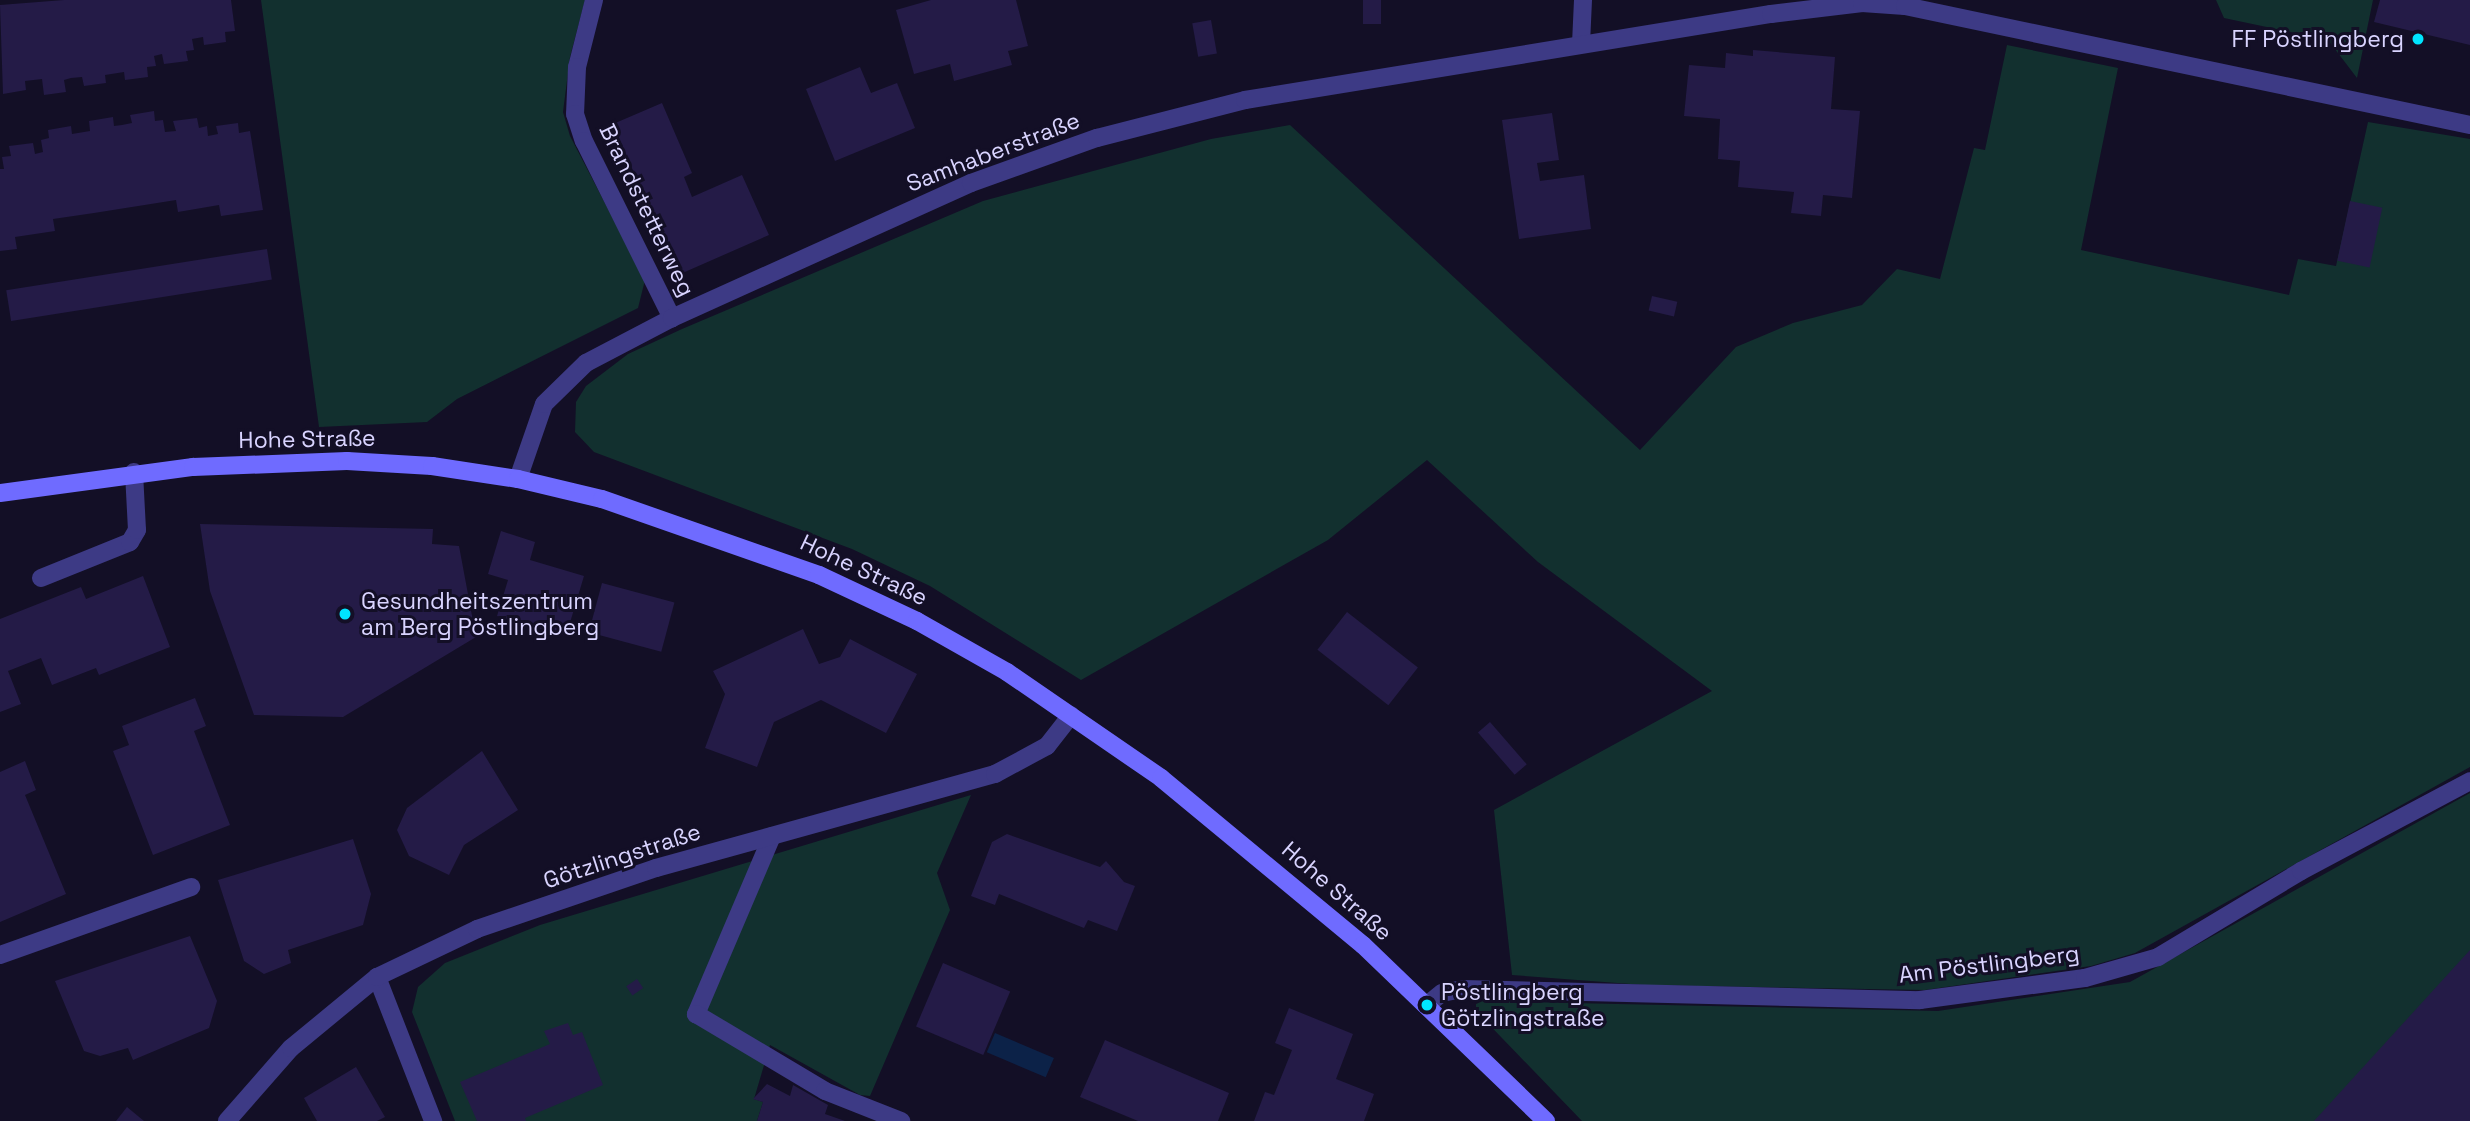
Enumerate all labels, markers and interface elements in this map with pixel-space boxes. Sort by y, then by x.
place label: FF Pöstlingberg [2232,25,2404,53]
marker: FF Pöstlingberg [2410,31,2426,47]
street label: Samhaberstraße [902,106,1084,198]
street label: Brandstetterweg [593,119,701,301]
street label: Hohe Straße [238,424,376,454]
street label: Hohe Straße [796,529,932,611]
place label: Gesundheitszentrum am Berg Pöstlingberg [361,587,599,641]
marker: Gesundheitszentrum am Berg Pöstlingberg [335,604,355,624]
street label: Götzlingstraße [540,818,704,894]
street label: Hohe Straße [1276,836,1398,946]
street label: Am Pöstlingberg [1897,939,2081,989]
place label: Pöstlingberg Götzlingstraße [1441,978,1605,1032]
marker: Pöstlingberg Götzlingstraße [1419,997,1435,1013]

